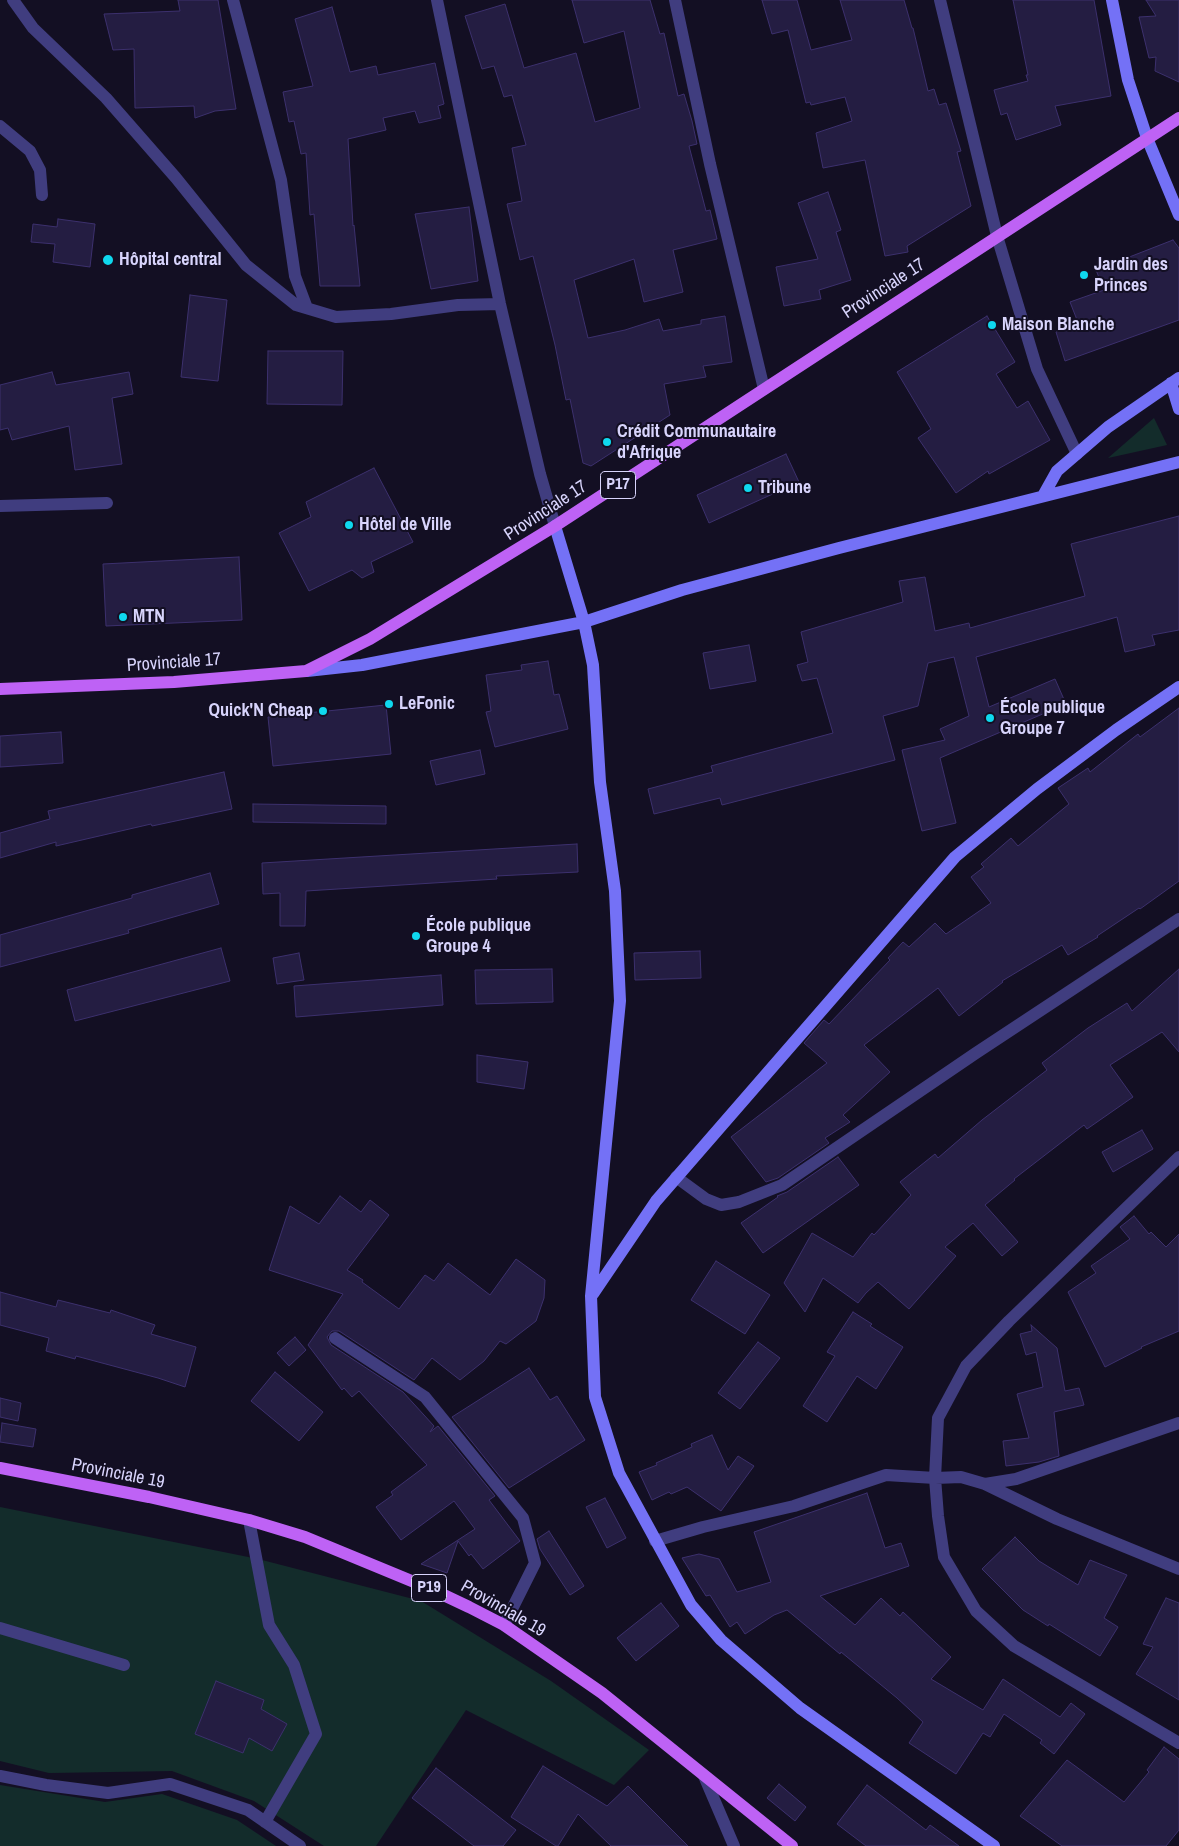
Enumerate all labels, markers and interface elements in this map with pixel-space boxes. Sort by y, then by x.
place label: Hôpital central [119,249,222,271]
marker: Hôpital central [101,253,115,267]
street label: Provinciale 17 [839,254,929,324]
place label: Jardin des Princes [1094,254,1168,296]
marker: Jardin des Princes [1078,269,1090,281]
place label: Maison Blanche [1002,314,1114,336]
marker: Maison Blanche [986,319,998,331]
place label: Crédit Communautaire d'Afrique [617,421,776,464]
marker: Crédit Communautaire d'Afrique [601,436,613,448]
road number: P17 [600,472,636,498]
street label: Provinciale 17 [501,476,591,546]
place label: Tribune [758,477,811,499]
marker: Tribune [742,482,754,494]
place label: Hôtel de Ville [359,514,451,536]
marker: Hôtel de Ville [343,519,355,531]
place label: MTN [133,606,165,628]
marker: MTN [117,611,129,623]
street label: Provinciale 17 [126,649,222,677]
place label: LeFonic [399,693,455,715]
place label: École publique Groupe 7 [1000,697,1105,740]
marker: LeFonic [383,698,395,710]
place label: Quick'N Cheap [209,700,313,722]
marker: Quick'N Cheap [317,705,329,717]
marker: École publique Groupe 7 [984,712,996,724]
place label: École publique Groupe 4 [426,915,531,958]
marker: École publique Groupe 4 [410,930,422,942]
street label: Provinciale 19 [70,1454,166,1494]
road number: P19 [412,1575,446,1602]
street label: Provinciale 19 [457,1576,549,1642]

